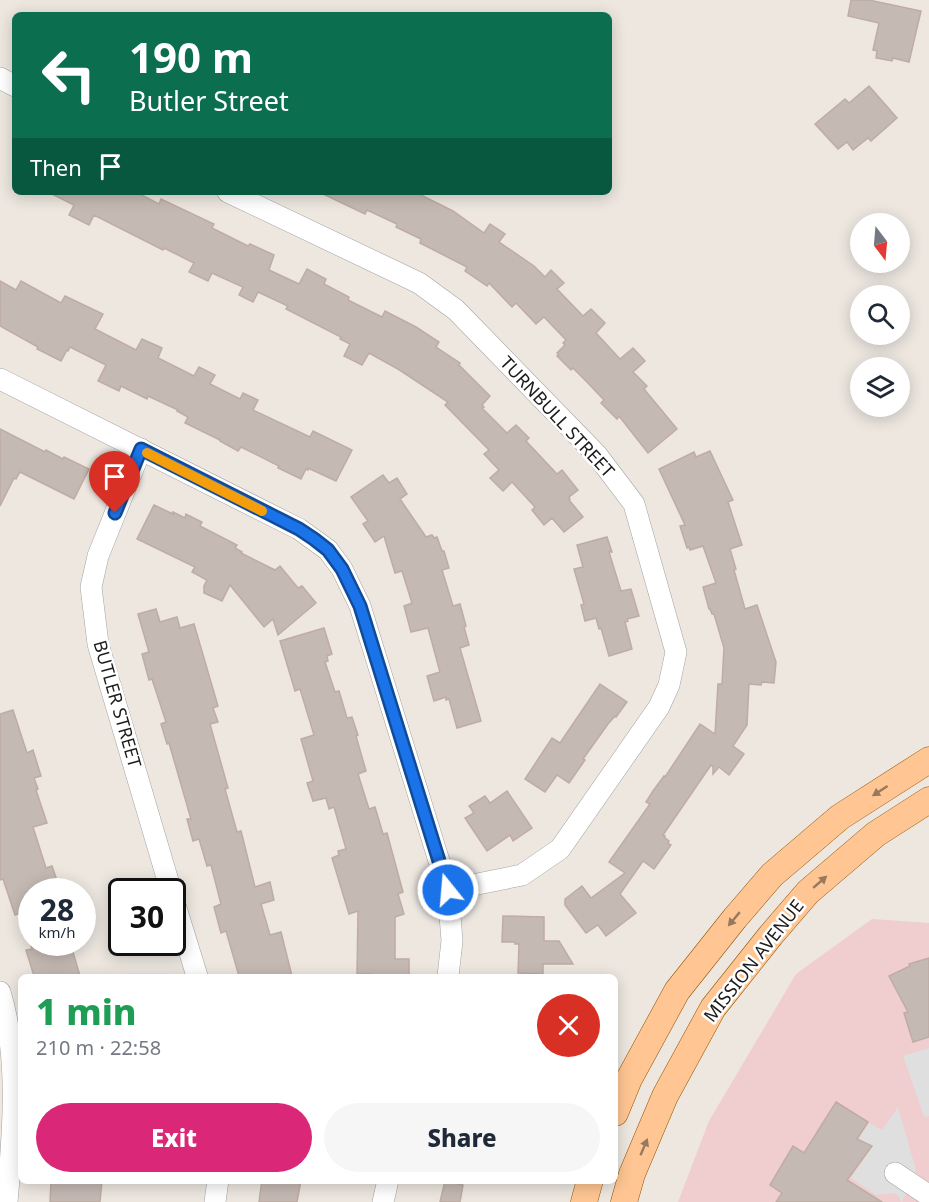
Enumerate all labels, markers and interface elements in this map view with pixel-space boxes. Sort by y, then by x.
text: 190 m [129,28,253,85]
icon: left [30,36,108,114]
text: Butler Street [129,82,289,119]
icon: arrive [94,150,127,183]
text: Then [30,152,82,182]
north arrow [850,213,910,273]
map controls [850,213,910,417]
button: search [850,285,910,345]
street label: TURNBULL STREET [495,351,620,482]
button: layers [850,357,910,417]
pin [89,451,140,513]
icon: arrive [98,460,131,493]
street label: BUTLER STREET [88,637,148,770]
one-way arrow [872,785,888,796]
position arrow [416,858,480,922]
one-way arrow [812,876,827,889]
speed limit sign: 30 [108,878,186,956]
text: 28 [40,889,74,930]
street label: MISSION AVENUE [698,894,809,1027]
one-way arrow [728,911,741,926]
text: km/h [39,922,75,942]
text: 1 min [36,987,137,1036]
button: close [537,994,600,1057]
text: 210 m · 22:58 [36,1034,161,1061]
button: Exit [36,1103,312,1172]
button: Share [324,1103,600,1172]
one-way arrow [640,1138,649,1156]

